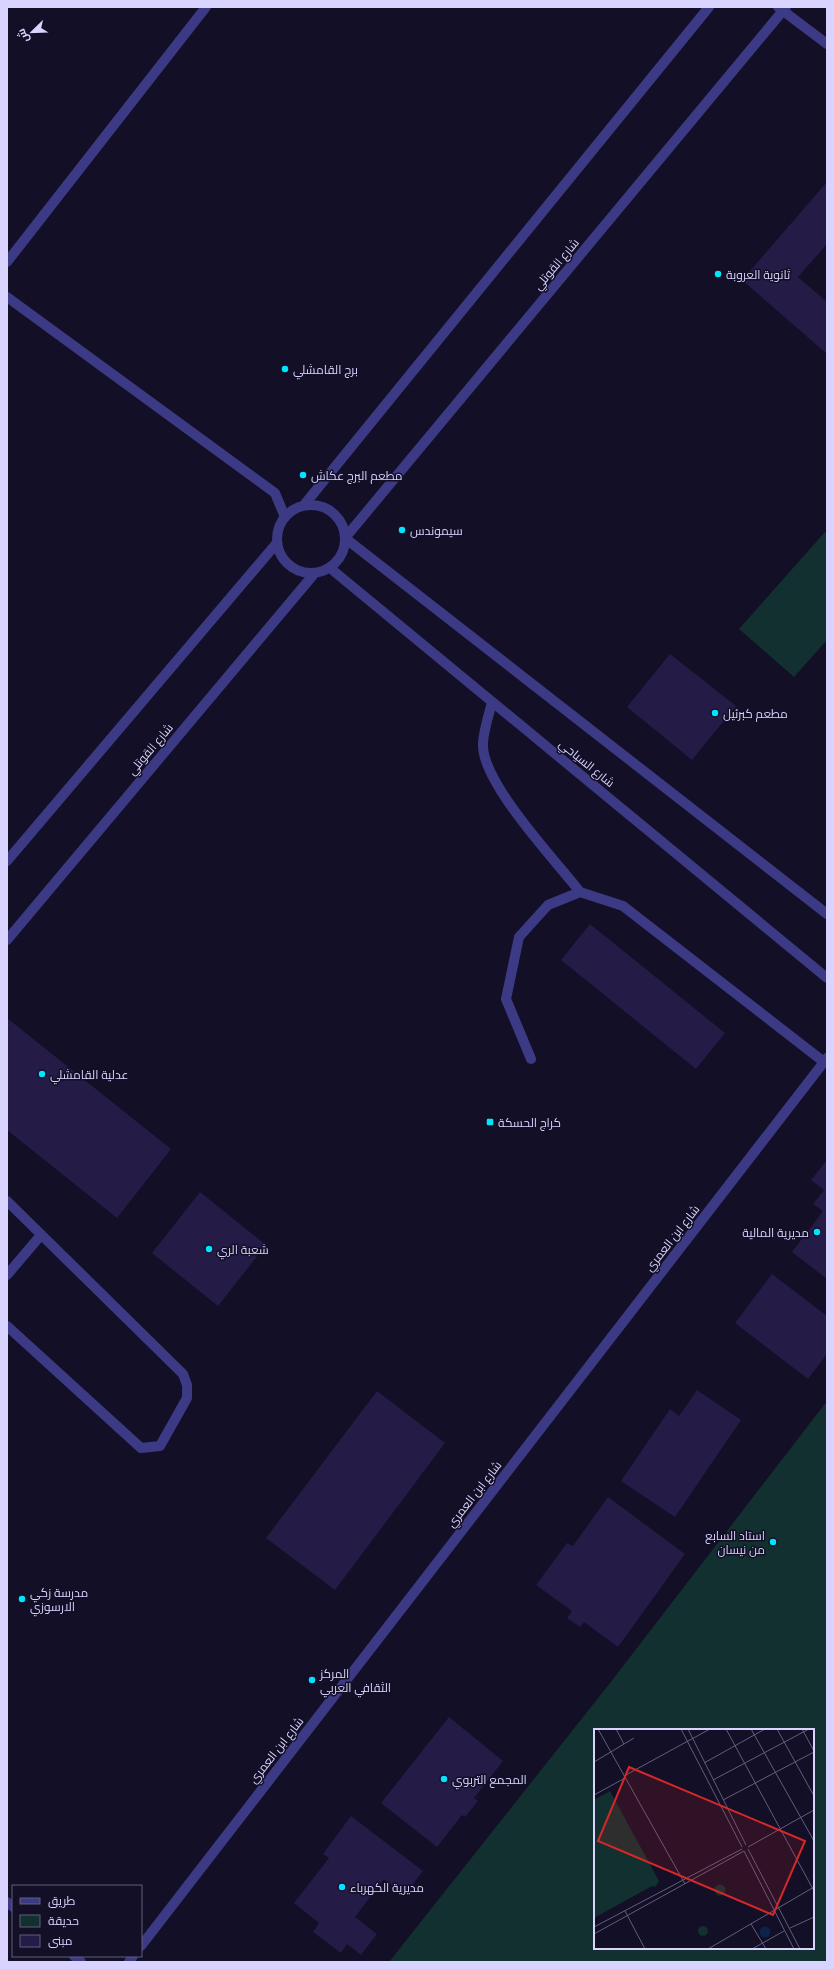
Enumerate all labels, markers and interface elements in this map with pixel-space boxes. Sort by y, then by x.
north arrow [12,12,52,52]
text: ش [15,27,32,45]
street label: شارع القوتلي [531,236,584,295]
place label: ثانوية العروبة [726,268,791,282]
marker: ثانوية العروبة [713,269,723,279]
place label: برج القامشلي [293,363,358,380]
marker: برج القامشلي [280,364,290,374]
place label: مطعم البرج عكاش [311,469,402,484]
marker: مطعم البرج عكاش [298,470,308,480]
place label: سيموندس [410,524,463,538]
marker: سيموندس [397,525,407,535]
place label: مطعم كبرئيل [723,707,788,722]
marker: مطعم كبرئيل [710,708,720,718]
street label: شارع القوتلي [125,721,178,780]
street label: شارع السياحي [554,737,617,792]
place label: عدلية القامشلي [50,1068,128,1085]
marker: عدلية القامشلي [37,1069,47,1079]
place label: كراج الحسكة [498,1116,561,1131]
marker: كراج الحسكة [485,1117,495,1127]
street label: شارع ابن العمري [642,1202,705,1276]
place label: مديرية المالية [742,1226,809,1240]
marker: مديرية المالية [812,1227,822,1237]
place label: شعبة الري [217,1243,269,1260]
marker: شعبة الري [204,1244,214,1254]
street label: شارع ابن العمري [444,1458,507,1532]
place label: استاد السابع من نيسان [705,1529,765,1557]
marker: استاد السابع من نيسان [768,1537,778,1547]
place label: مدرسة زكي الارسوزي [30,1586,88,1617]
marker: مدرسة زكي الارسوزي [17,1594,27,1604]
place label: المركز الثقافي العربي [319,1667,391,1698]
marker: المركز الثقافي العربي [307,1675,317,1685]
street label: شارع ابن العمري [246,1714,309,1788]
inset map [594,1729,814,1949]
place label: المجمع التربوي [452,1773,527,1790]
marker: المجمع التربوي [439,1774,449,1784]
place label: مديرية الكهرباء [350,1881,424,1895]
marker: مديرية الكهرباء [337,1882,347,1892]
legend [12,1885,142,1957]
text: طريق [48,1894,76,1908]
text: حديقة [48,1914,79,1928]
text: مبنى [48,1934,73,1948]

